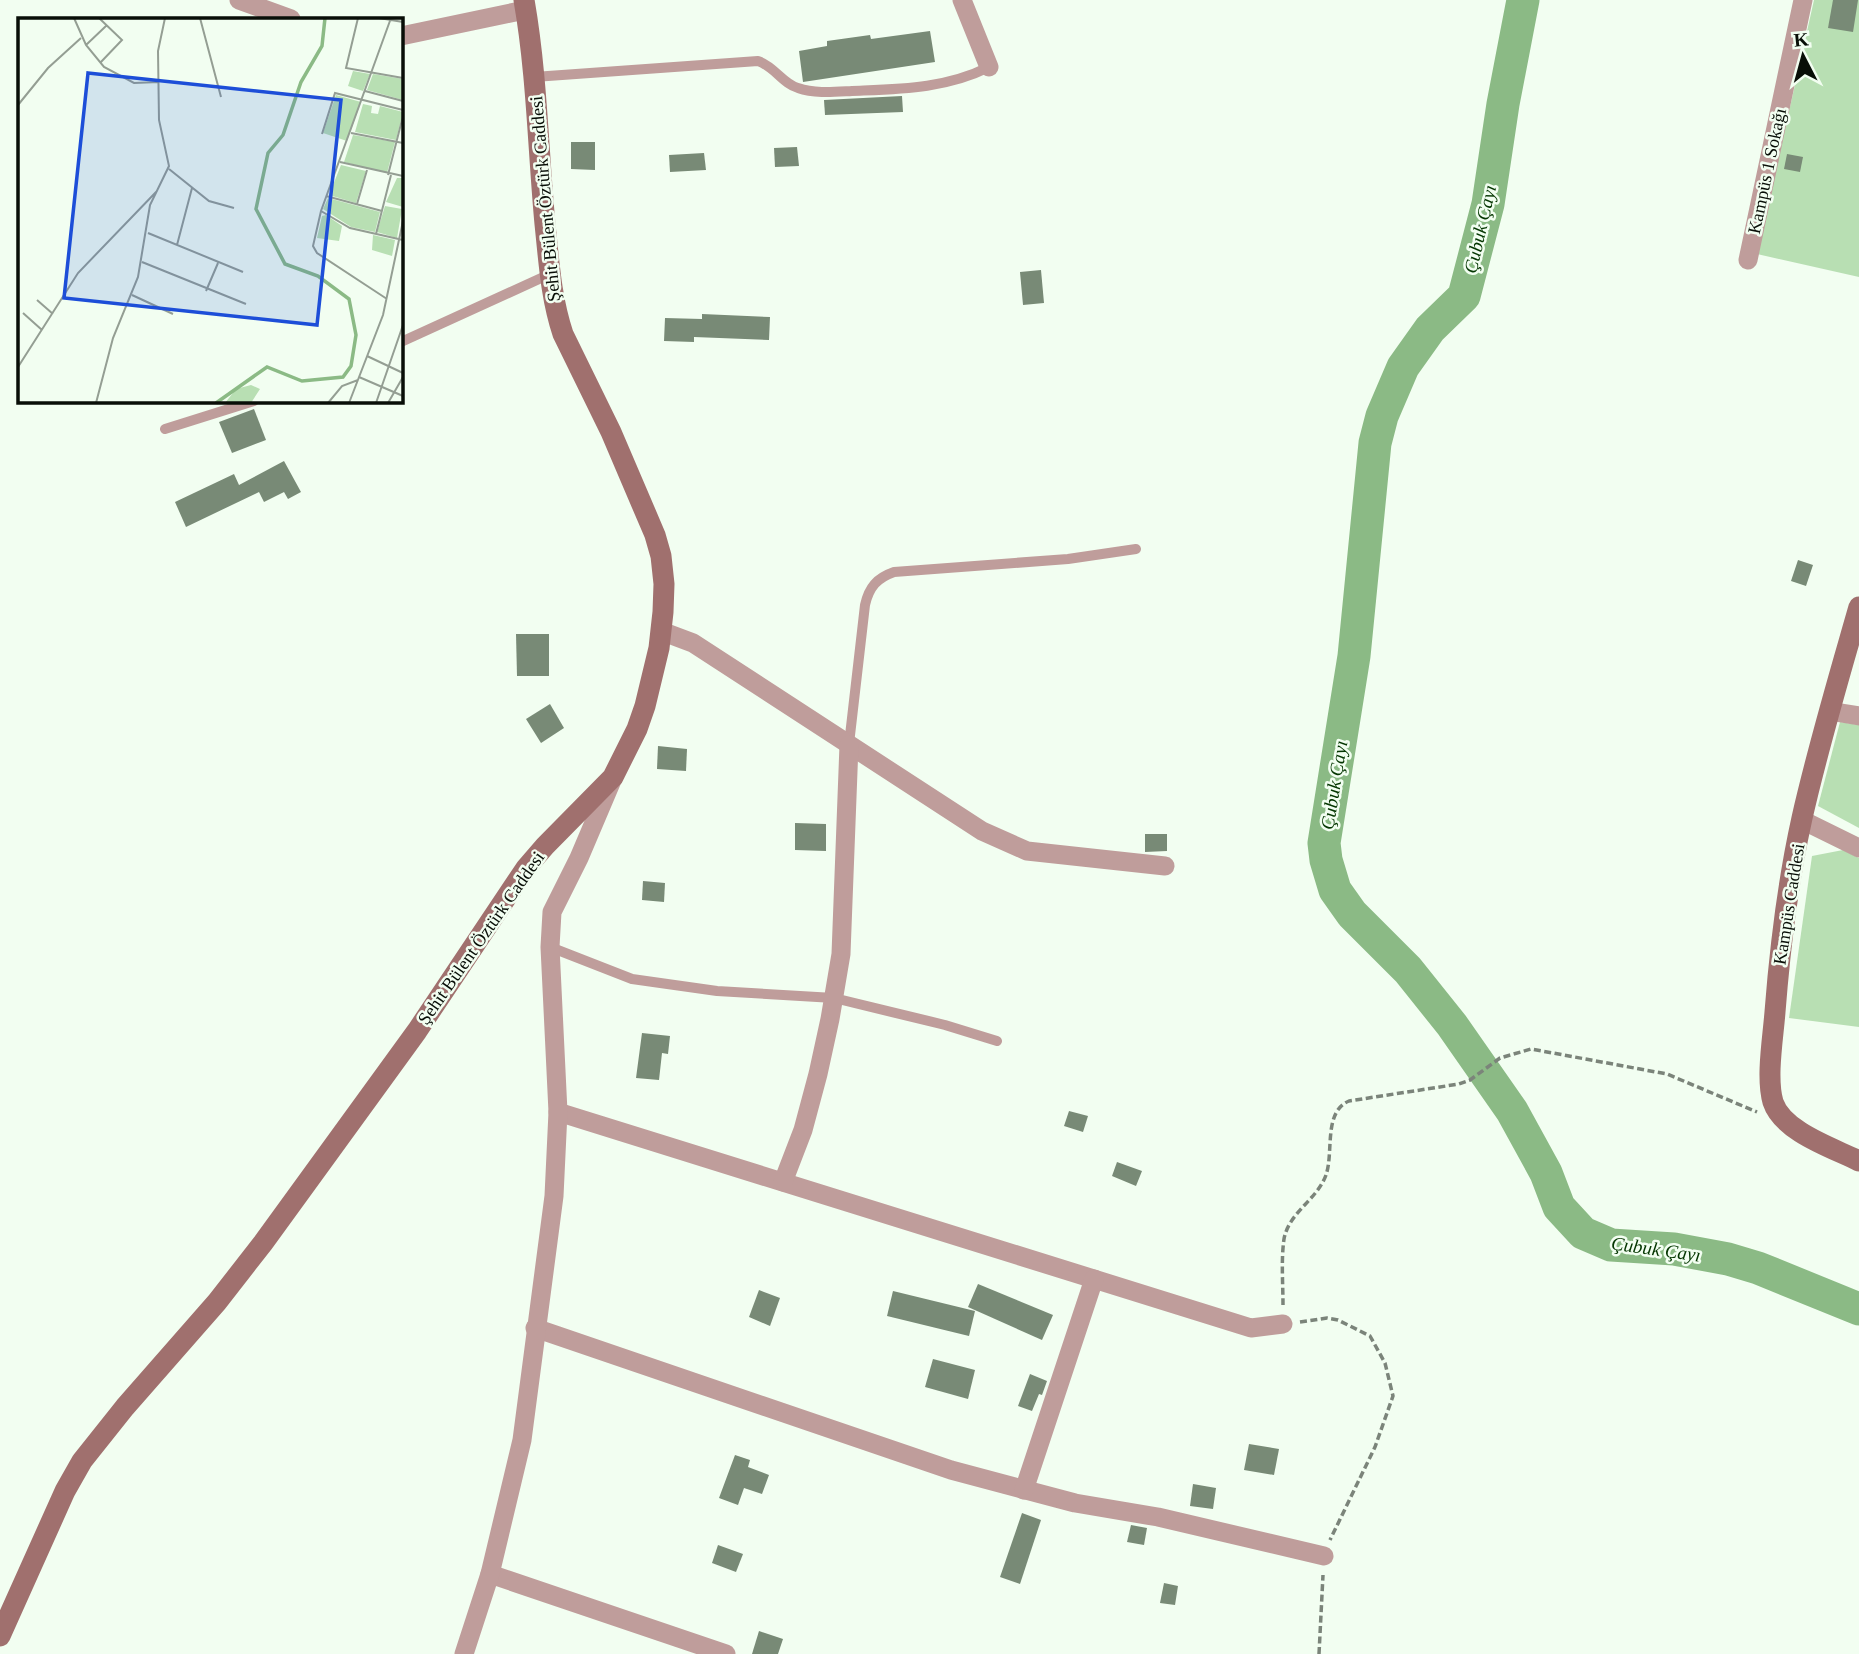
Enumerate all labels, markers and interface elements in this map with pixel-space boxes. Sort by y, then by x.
inset map [18,18,402,402]
north arrow [1768,21,1838,91]
text: K [1793,28,1810,51]
street label: Şehit Bülent Öztürk Caddesi [526,95,564,303]
street label: Kampüs 1 Sokağı [1744,106,1790,236]
water label: Çubuk Çayı [1460,183,1500,275]
water label: Çubuk Çayı [1317,739,1351,831]
street label: Kampüs Caddesi [1770,842,1808,966]
street label: Şehit Bülent Öztürk Caddesi [414,848,548,1028]
water label: Çubuk Çayı [1610,1232,1702,1266]

